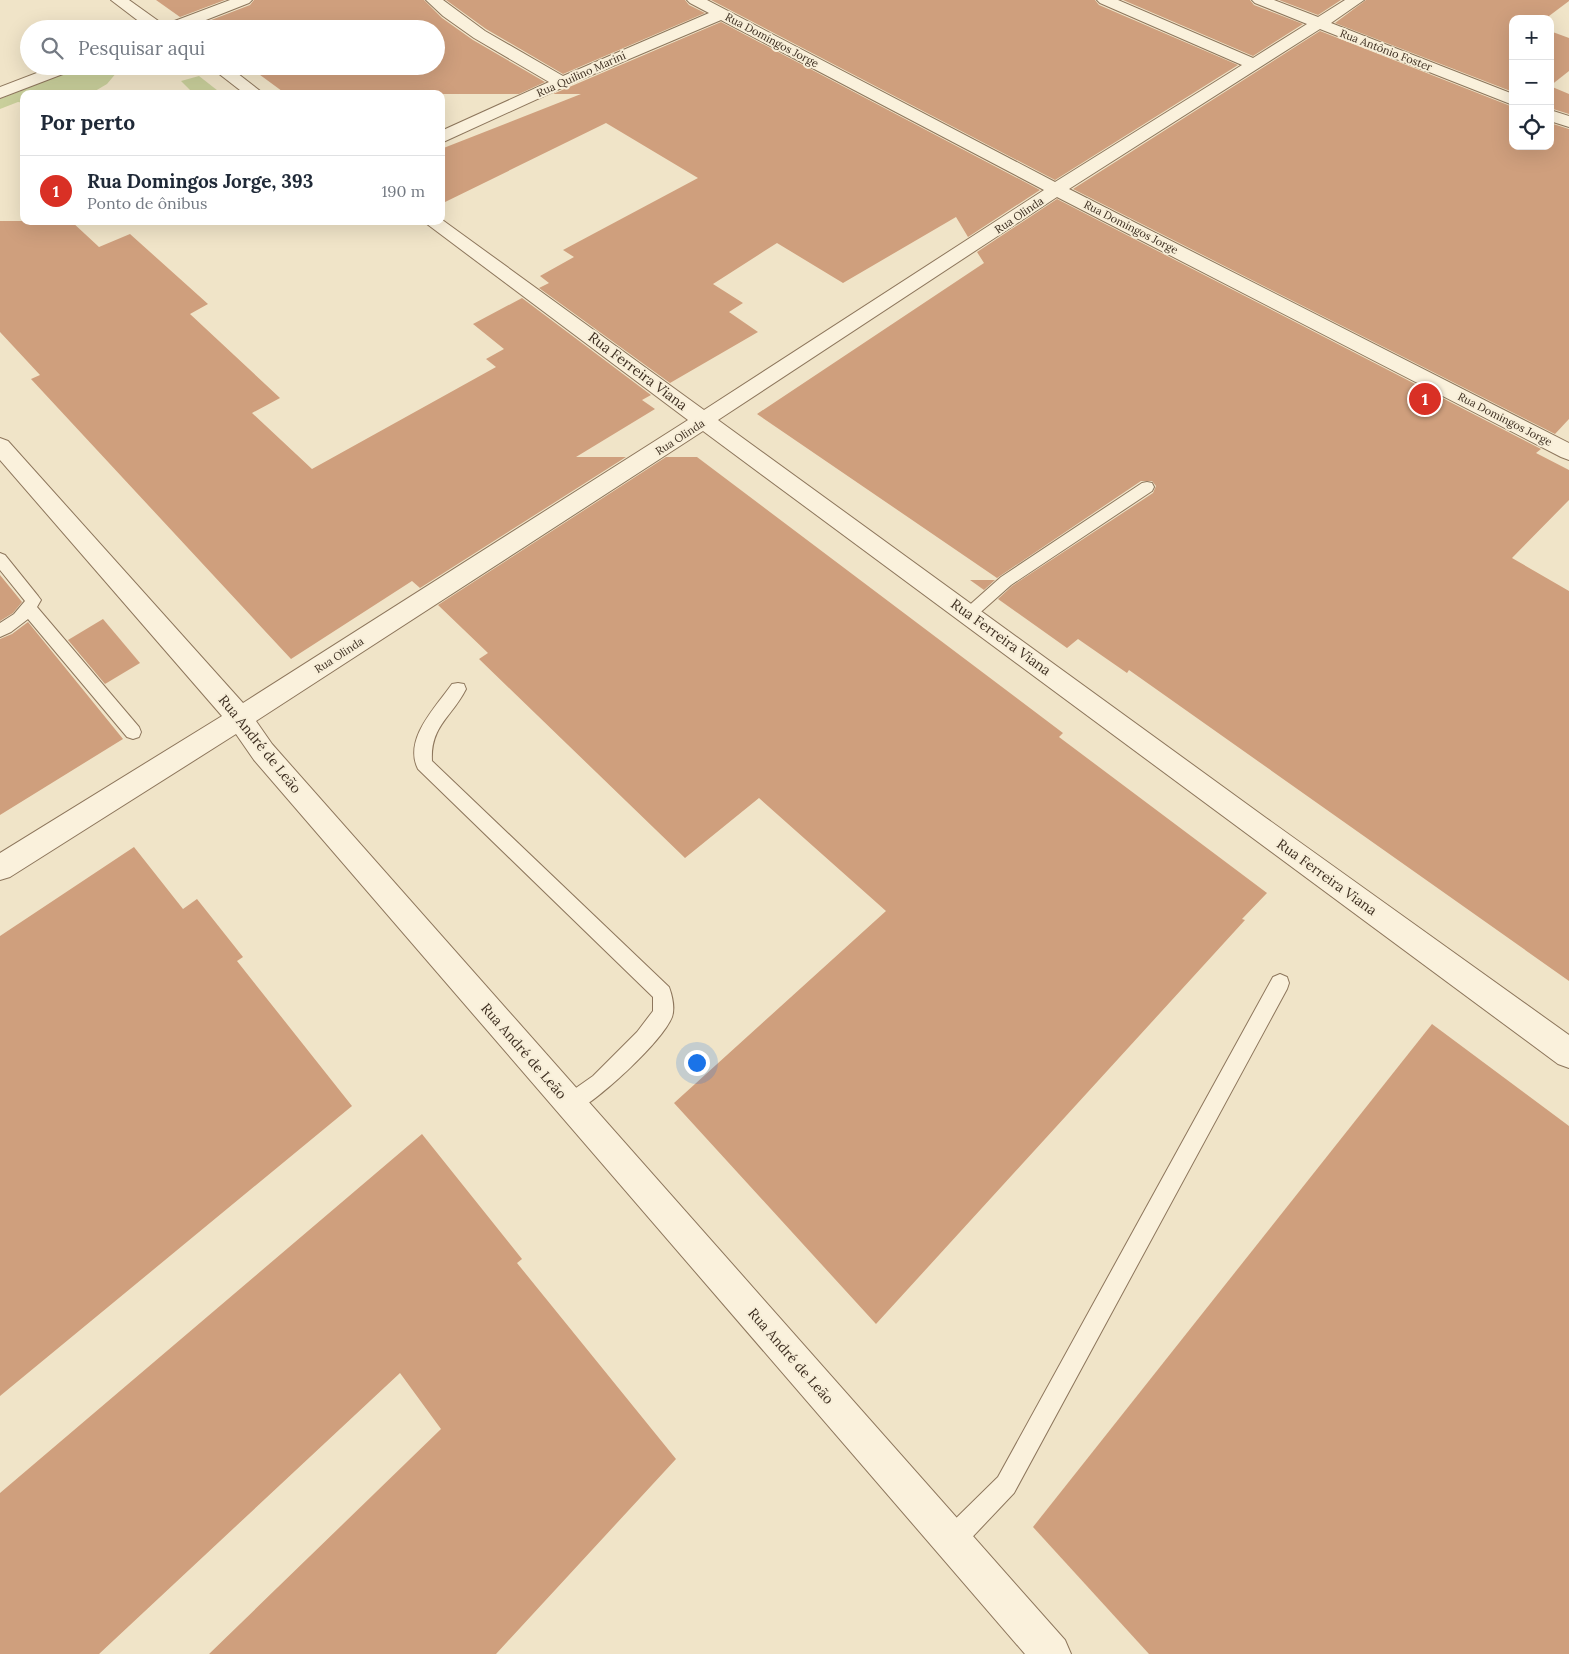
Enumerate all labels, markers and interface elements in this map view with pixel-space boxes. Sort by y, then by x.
street label: Rua Domingos Jorge [723,9,821,71]
map controls [1509,15,1554,150]
button: + [1509,15,1554,60]
search box [20,20,445,75]
street label: Rua Antônio Foster [1338,26,1434,74]
icon: search [38,34,66,62]
text: Pesquisar aqui [78,36,205,60]
street label: Rua Quilino Mariní [534,48,628,100]
button: − [1509,60,1554,105]
button: locate [1509,105,1554,150]
text: Por perto [40,109,135,136]
text: Rua Domingos Jorge, 393 [87,169,313,193]
text: 1 [53,181,59,201]
text: 190 m [381,181,425,201]
text: Ponto de ônibus [87,193,208,213]
street label: Rua Olinda [992,193,1046,236]
street label: Rua Domingos Jorge [1082,197,1181,257]
street label: Rua Ferreira Viana [585,328,691,414]
pin: 1 [1409,380,1441,418]
street label: Rua Domingos Jorge [1456,389,1555,449]
street label: Rua Olinda [653,416,707,458]
street label: Rua Ferreira Viana [947,595,1055,679]
street label: Rua Olinda [312,634,366,676]
street label: Rua André de Leão [215,691,305,797]
street label: Rua Ferreira Viana [1273,835,1381,919]
street label: Rua André de Leão [477,999,571,1103]
your location [684,1050,710,1076]
street label: Rua André de Leão [744,1304,838,1408]

